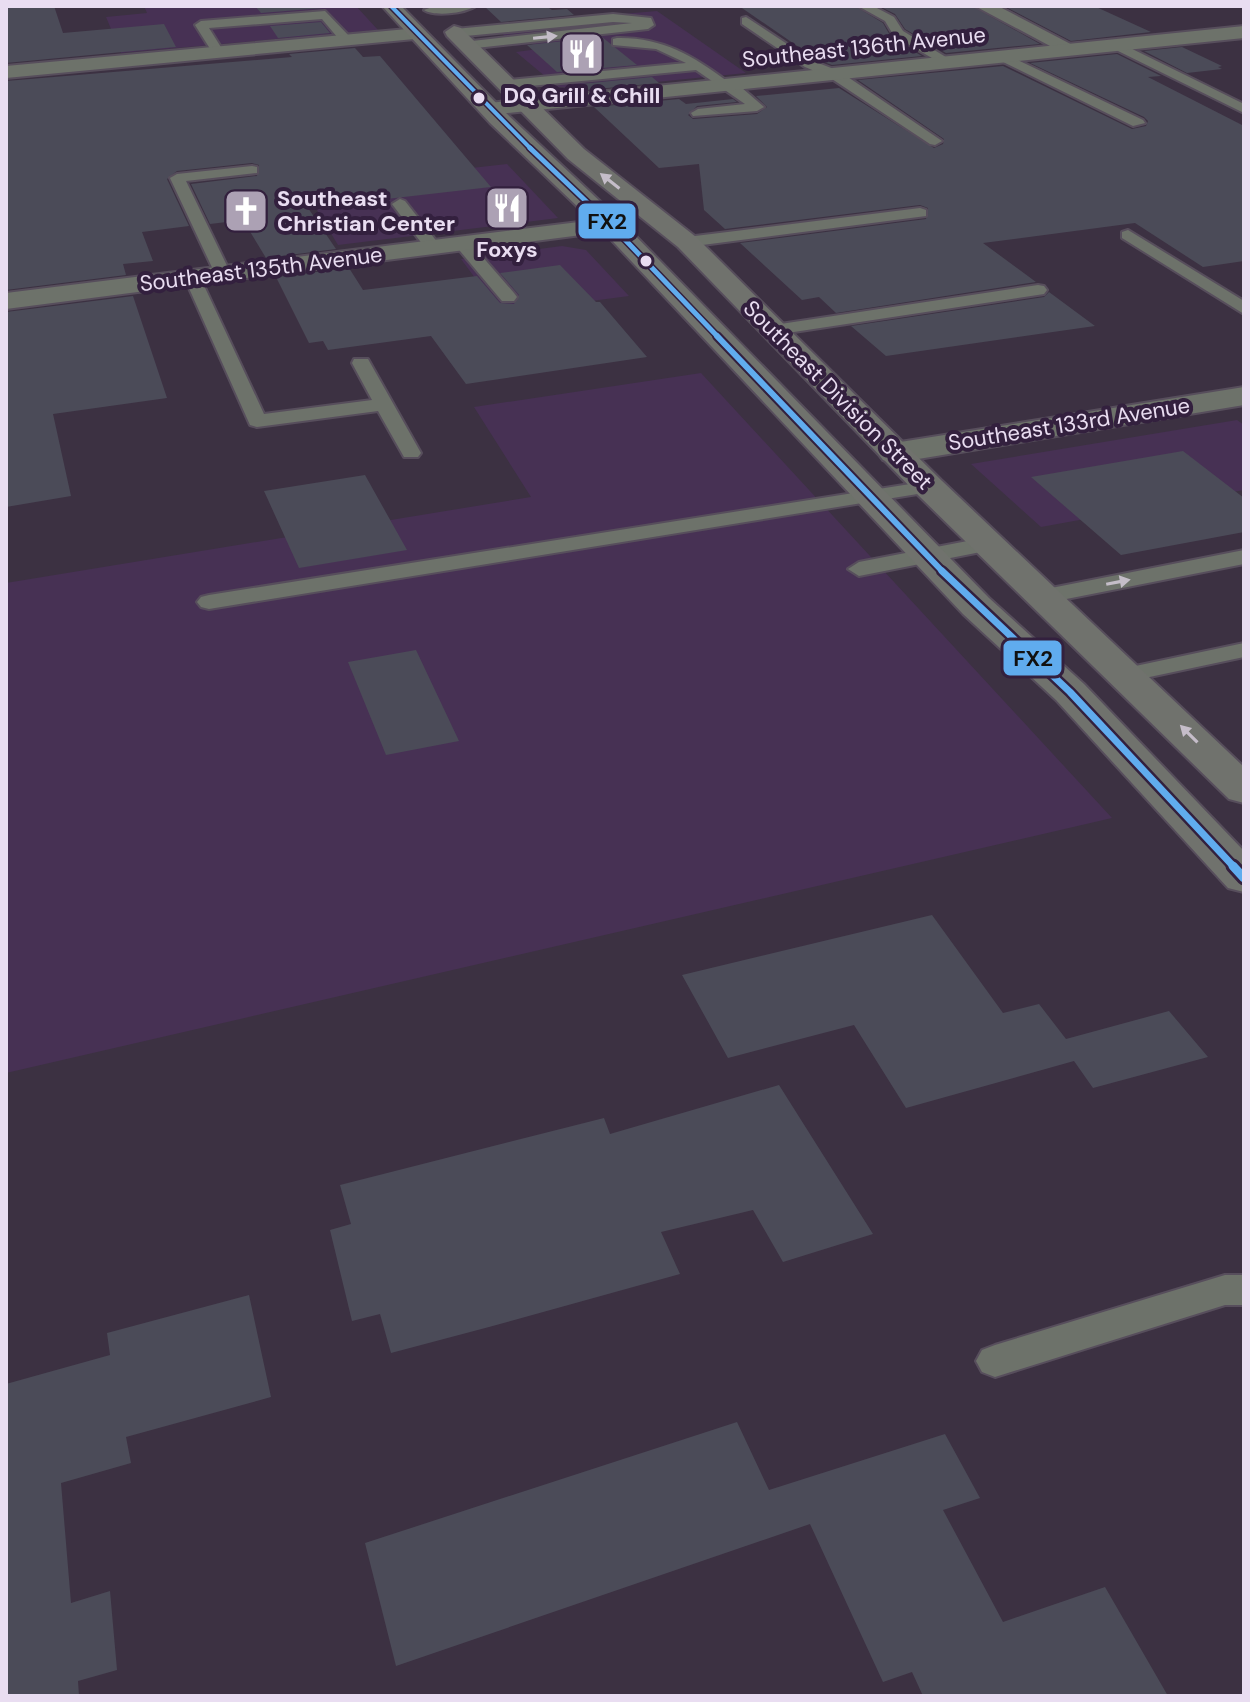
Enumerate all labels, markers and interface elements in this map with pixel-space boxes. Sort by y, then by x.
street label: Southeast 136th Avenue [741,20,987,74]
one-way arrow [533,30,558,43]
restaurant icon: DQ Grill & Chill [558,30,606,78]
place label: DQ Grill & Chill [504,81,661,110]
unlabelled marker [471,90,487,106]
one-way arrow [600,173,620,190]
place label: Southeast Christian Center [277,184,455,238]
restaurant icon: Foxys [483,184,531,232]
church icon: Southeast Christian Center [222,187,270,235]
line badge: FX2 [577,202,637,240]
text: FX2 [587,207,627,236]
place label: Foxys [476,235,538,264]
street label: Southeast 135th Avenue [138,240,384,298]
unlabelled marker [638,253,654,269]
street label: Southeast Division Street [737,294,939,496]
street label: Southeast 133rd Avenue [946,391,1192,457]
one-way arrow [1105,575,1130,587]
line badge: FX2 [1002,639,1063,677]
text: FX2 [1013,644,1053,673]
one-way arrow [1180,725,1199,744]

